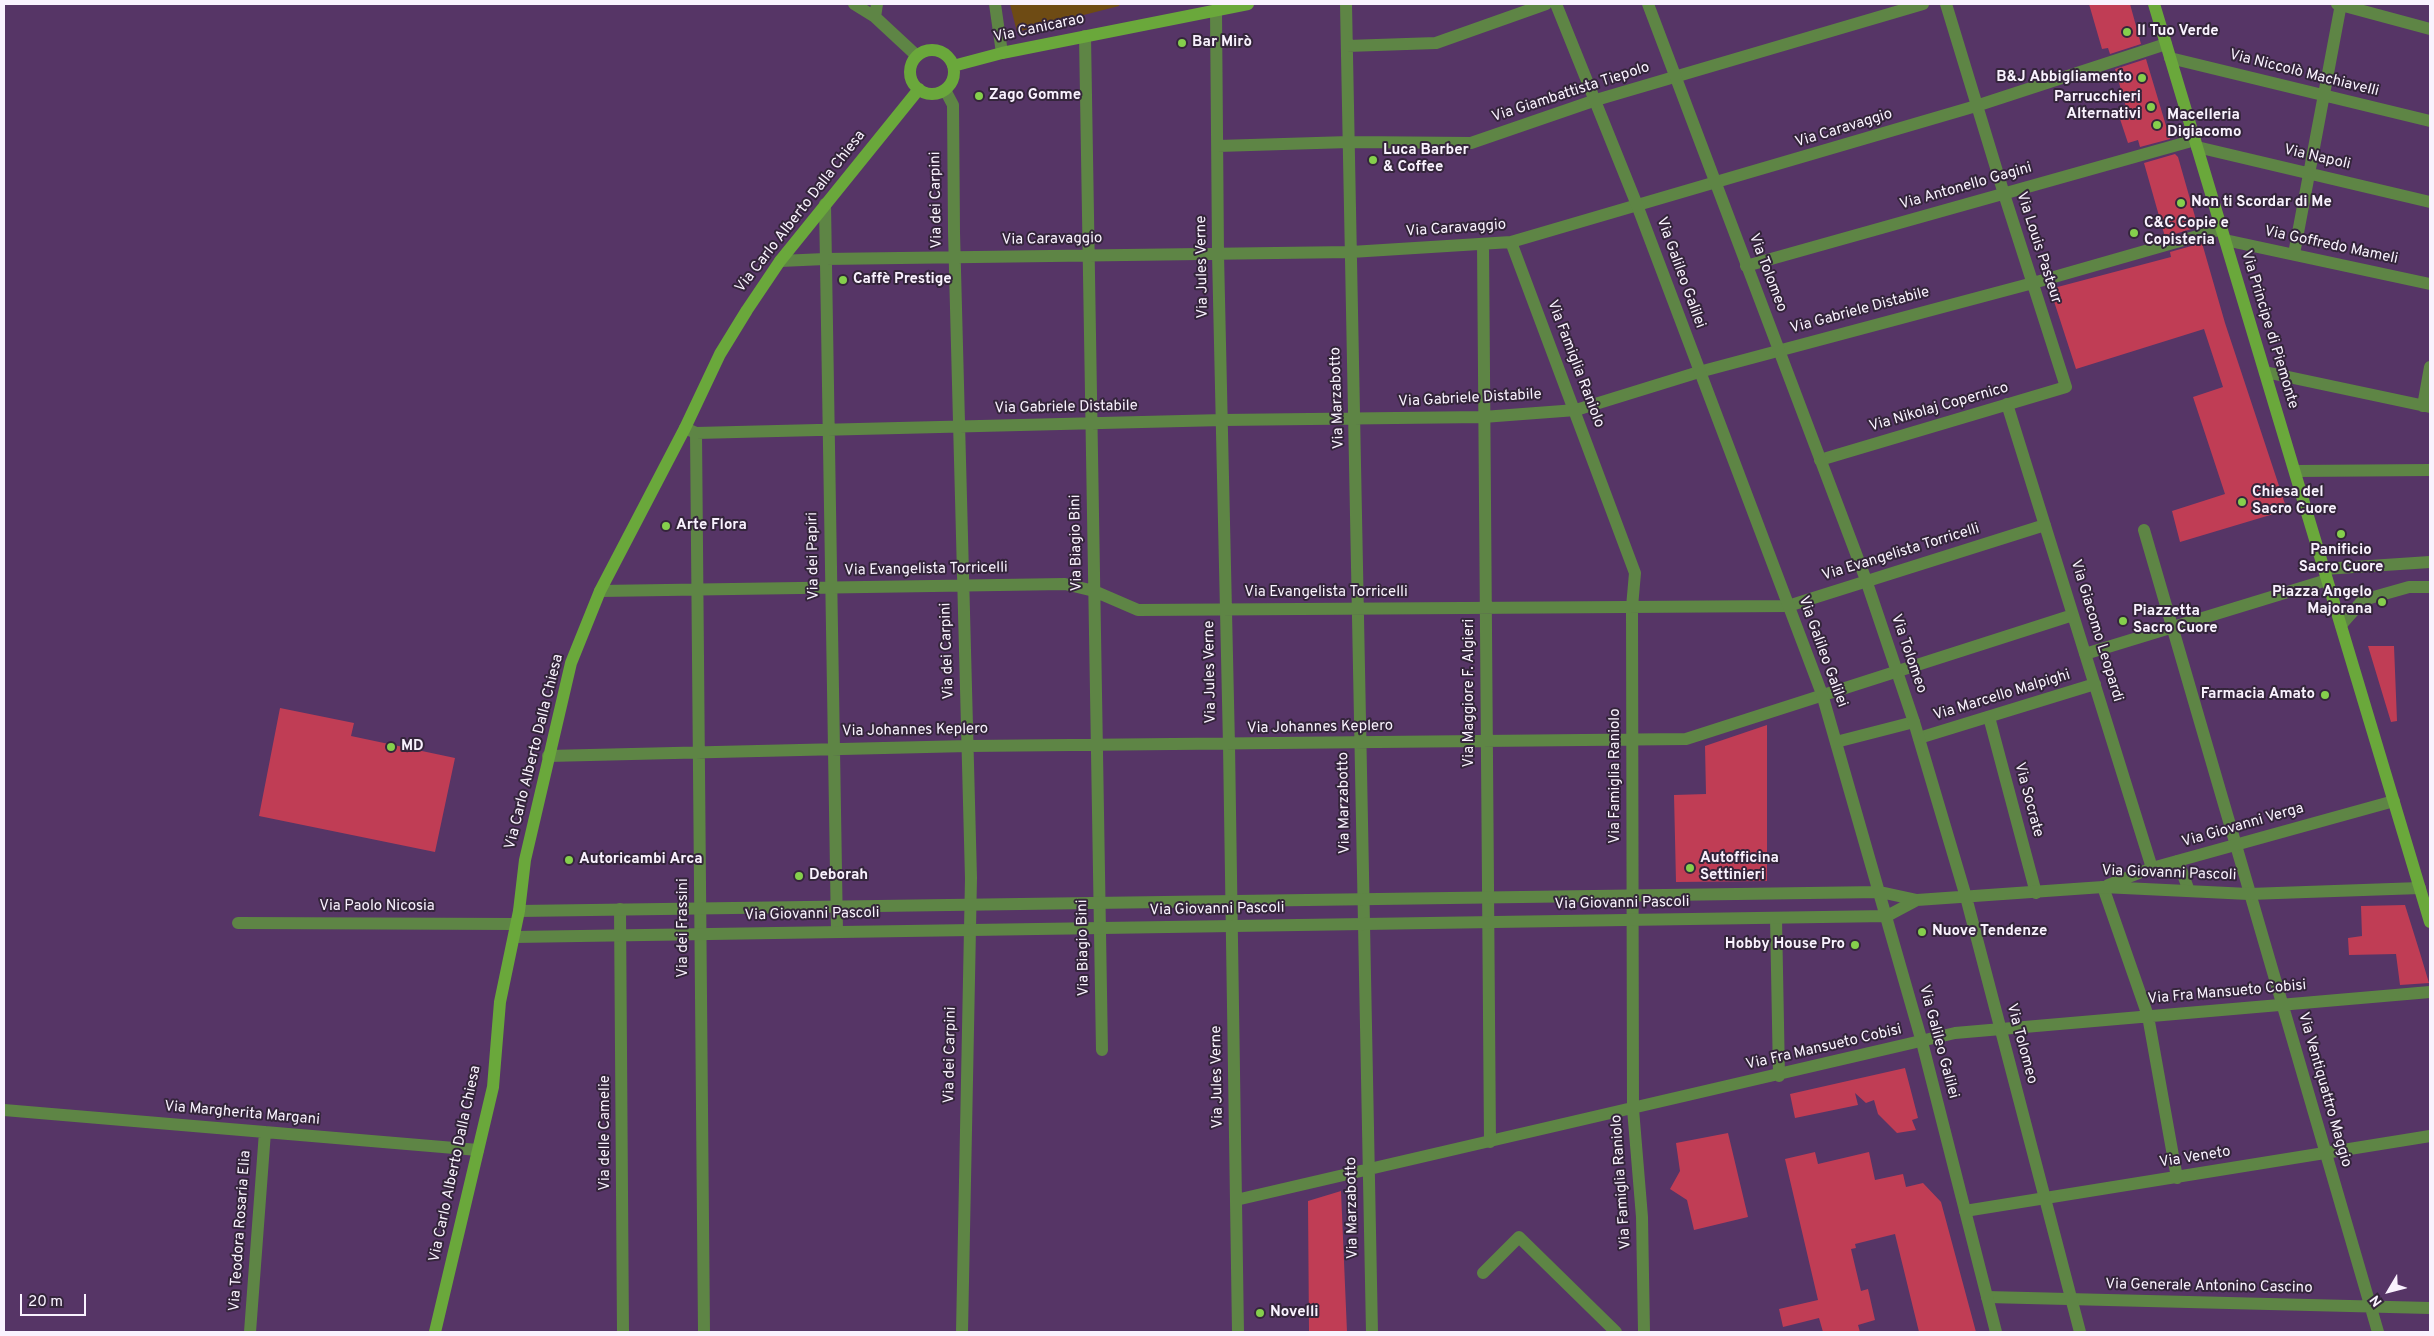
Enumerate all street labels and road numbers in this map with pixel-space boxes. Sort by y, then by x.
street label: Via Canicarao [992,11,1086,47]
street label: Via Niccolò Machiavelli [2227,47,2381,101]
street label: Via Giambattista Tiepolo [1490,59,1652,127]
street label: Via Caravaggio [1793,106,1895,152]
street label: Via Carlo Alberto Dalla Chiesa [732,127,870,297]
street label: Via Napoli [2282,142,2352,174]
street label: Via dei Carpini [927,151,947,249]
street label: Via Antonello Gagini [1898,160,2034,214]
street label: Via Louis Pasteur [2011,190,2065,306]
street label: Via Jules Verne [1193,215,1213,319]
street label: Via Galileo Galilei [1652,215,1708,331]
street label: Via Caravaggio [1405,217,1507,241]
street label: Via Goffredo Mameli [2262,223,2400,269]
street label: Via Caravaggio [1002,230,1102,250]
street label: Via Tolomeo [1744,231,1790,315]
street label: Via Principe di Piemonte [2236,249,2302,411]
street label: Via Gabriele Distabile [1788,284,1932,338]
street label: Via Famiglia Raniolo [1542,298,1608,430]
street label: Via Marzabotto [1327,347,1349,449]
street label: Via Nikolaj Copernico [1867,380,2011,436]
street label: Via Gabriele Distabile [1398,386,1542,412]
street label: Via Gabriele Distabile [994,398,1138,418]
street label: Via Biagio Bini [1067,494,1087,592]
street label: Via dei Papiri [804,512,824,600]
street label: Via Evangelista Torricelli [1820,520,1982,586]
street label: Via Giacomo Leopardi [2066,558,2126,704]
street label: Via Evangelista Torricelli [844,560,1008,580]
street label: Via Evangelista Torricelli [1244,584,1408,602]
street label: Via Galileo Galilei [1794,594,1850,710]
street label: Via dei Carpini [937,602,959,700]
street label: Via Tolomeo [1886,612,1930,696]
street label: Via Maggiore F. Algieri [1461,619,1479,767]
street label: Via Jules Verne [1201,620,1221,724]
street label: Via Carlo Alberto Dalla Chiesa [502,652,568,852]
street label: Via Marcello Malpighi [1931,667,2073,725]
street label: Via Famiglia Raniolo [1607,708,1625,844]
street label: Via Johannes Keplero [1247,718,1393,738]
street label: Via Johannes Keplero [842,721,988,741]
street label: Via Marzabotto [1335,752,1355,854]
street label: Via Socrate [2009,761,2047,839]
street label: Via Giovanni Verga [2180,800,2306,852]
street label: Via Giovanni Pascoli [2101,863,2237,885]
street label: Via dei Frassini [675,878,693,978]
street label: Via Giovanni Pascoli [1554,894,1690,914]
street label: Via Paolo Nicosia [319,898,435,916]
street label: Via Biagio Bini [1074,899,1094,997]
street label: Via Giovanni Pascoli [1149,900,1285,920]
street label: Via Giovanni Pascoli [744,905,880,925]
street label: Via Fra Mansueto Cobisi [2147,977,2307,1009]
street label: Via Galileo Galilei [1914,983,1962,1101]
street label: Via Tolomeo [2002,1002,2040,1086]
street label: Via dei Carpini [941,1006,961,1104]
street label: Via Ventiquattro Maggio [2293,1011,2355,1169]
street label: Via Fra Mansueto Cobisi [1744,1021,1904,1075]
street label: Via Jules Verne [1208,1025,1228,1129]
street label: Via Carlo Alberto Dalla Chiesa [426,1064,486,1264]
street label: Via delle Camelie [597,1075,615,1191]
street label: Via Margherita Margani [163,1098,321,1130]
street label: Via Famiglia Raniolo [1608,1114,1636,1250]
street label: Via Veneto [2158,1143,2232,1173]
street label: Via Teodora Rosaria Elia [226,1150,256,1312]
street label: Via Marzabotto [1343,1157,1363,1259]
street label: Via Generale Antonino Cascino [2105,1276,2313,1298]

